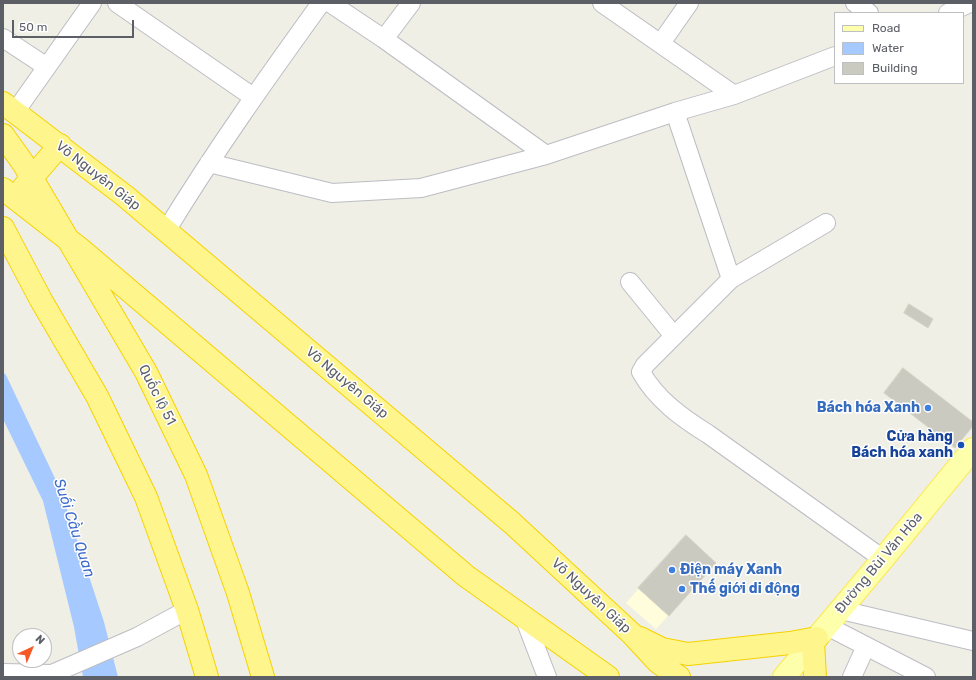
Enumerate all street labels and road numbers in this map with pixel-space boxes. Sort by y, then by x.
street label: Võ Nguyên Giáp [52,138,144,214]
street label: Võ Nguyên Giáp [302,344,392,422]
street label: Quốc lộ 51 [135,362,179,428]
street label: Đường Bùi Văn Hòa [832,509,926,617]
street label: Võ Nguyên Giáp [548,555,634,637]

